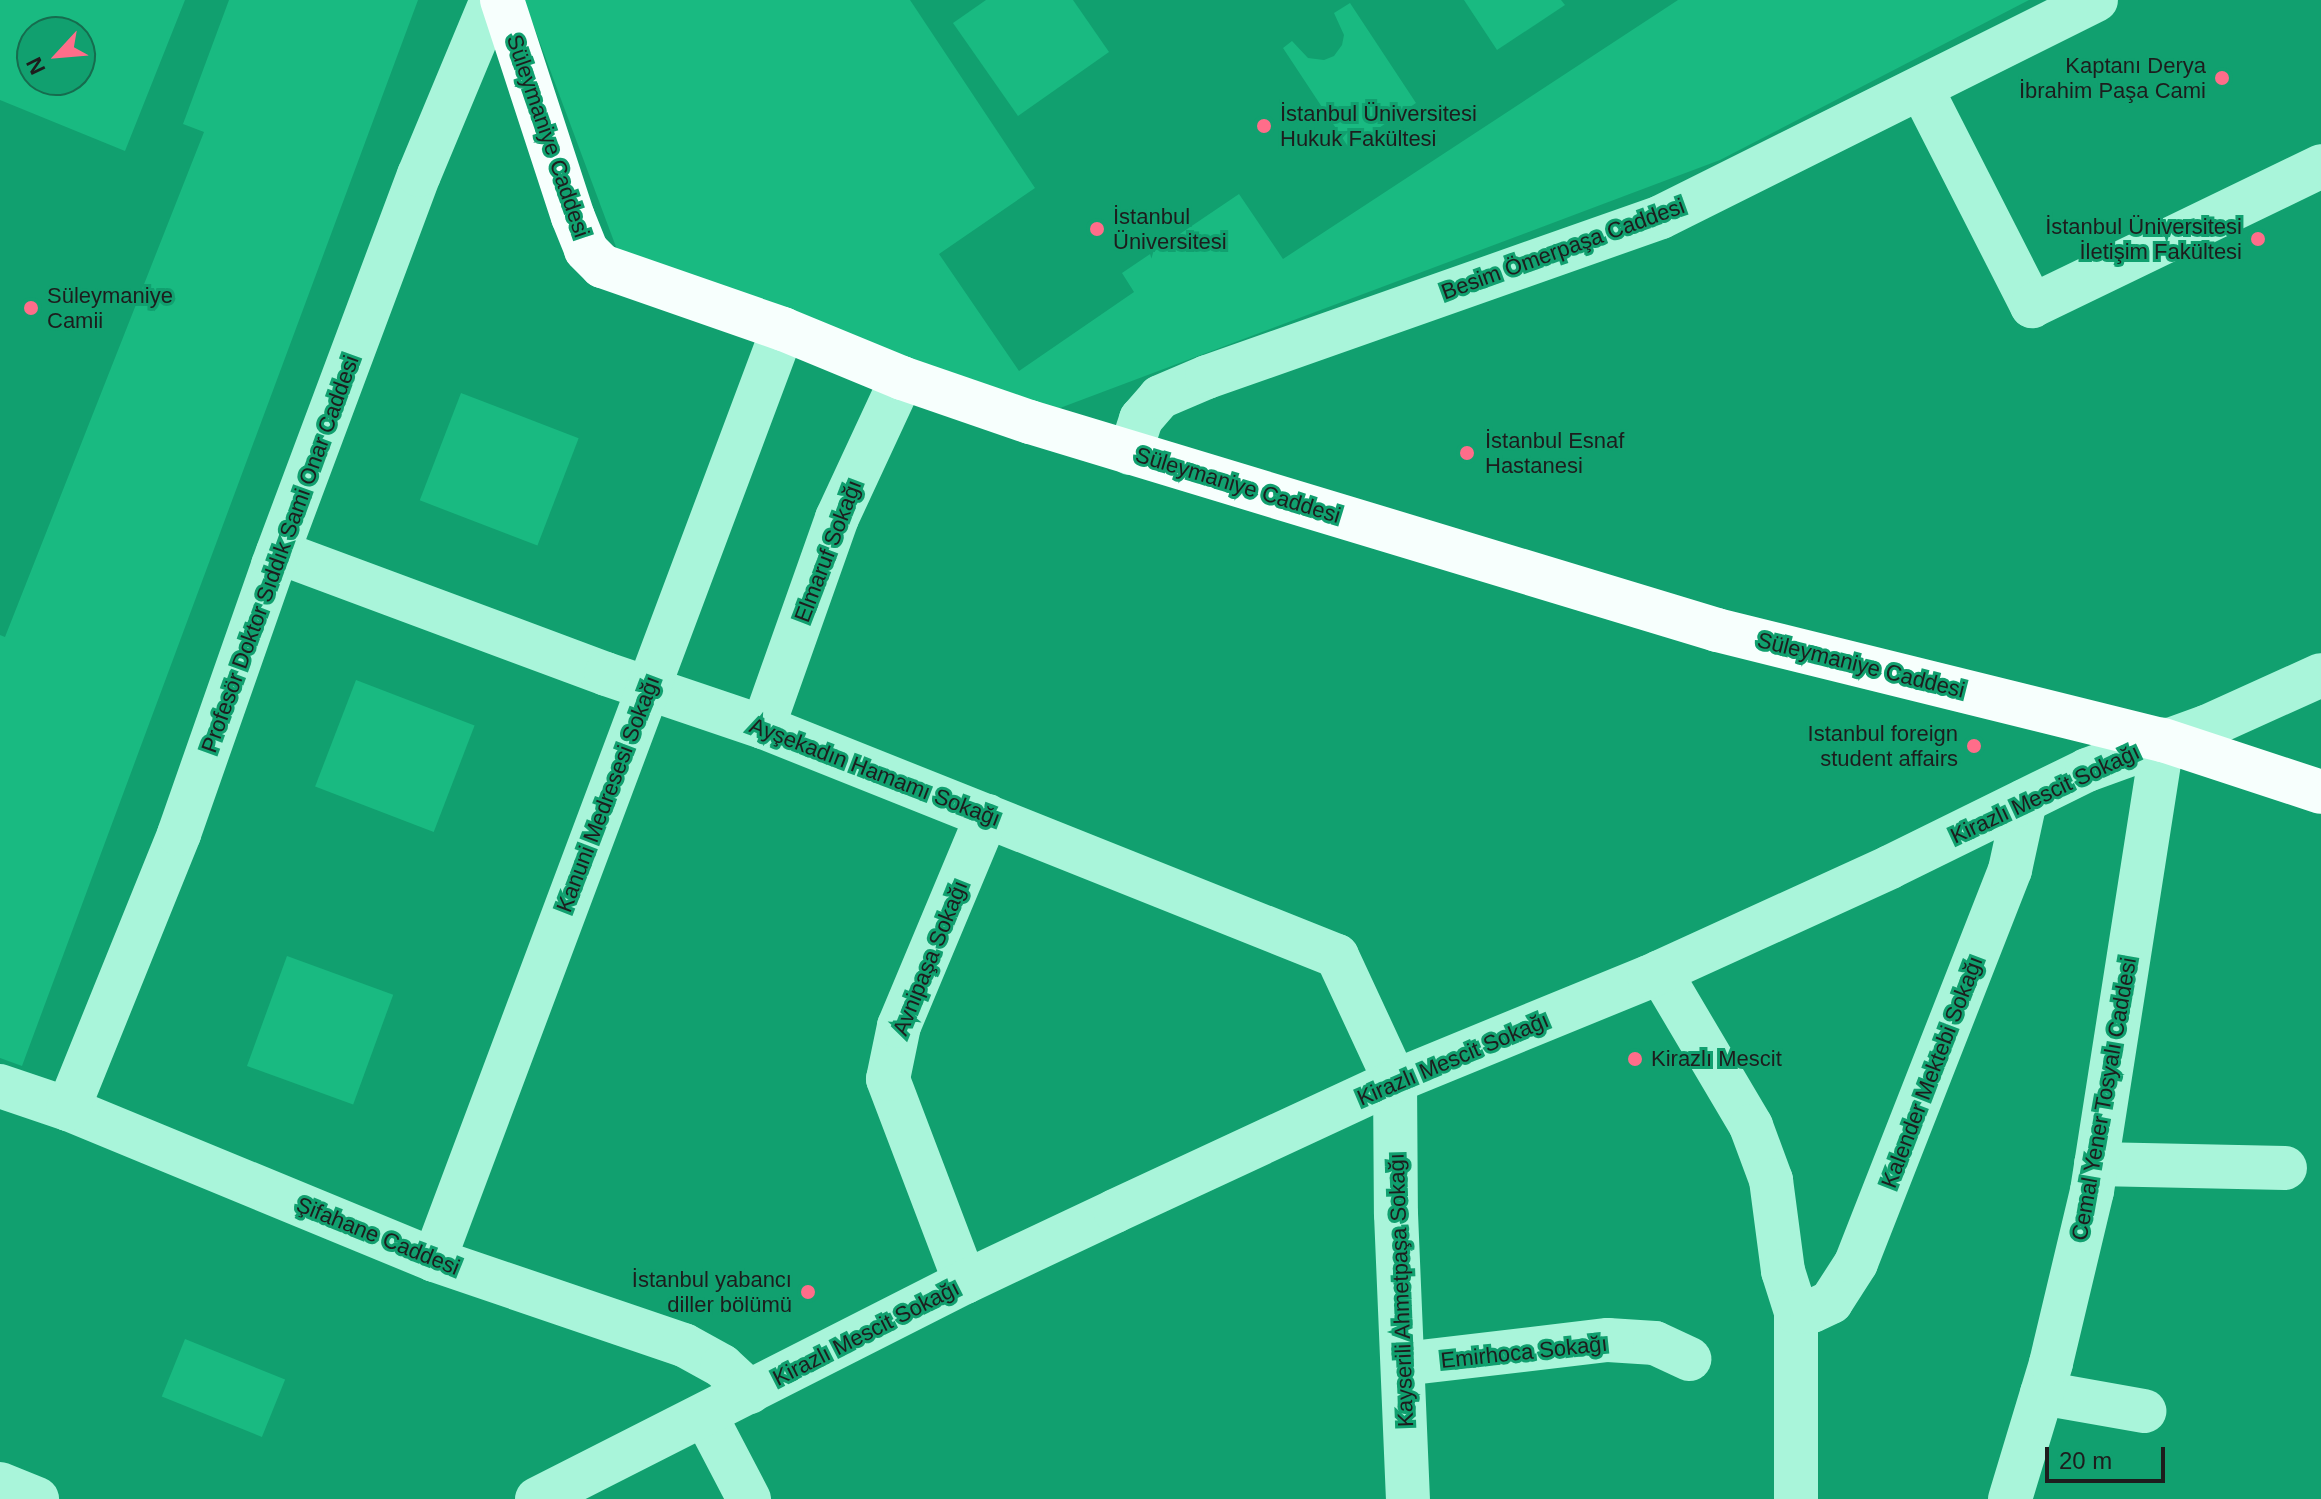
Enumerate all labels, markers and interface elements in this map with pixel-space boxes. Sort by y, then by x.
north arrow [16,16,96,96]
street label: Süleymaniye Caddesi [501,31,595,241]
place label: Kaptanı Derya İbrahim Paşa Cami [2019,52,2206,104]
text: N [21,53,50,78]
marker: Kaptanı Derya İbrahim Paşa Cami [2213,69,2231,87]
place label: İstanbul Üniversitesi Hukuk Fakültesi [1280,100,1477,152]
marker: İstanbul Üniversitesi Hukuk Fakültesi [1255,117,1273,135]
street label: Besim Ömerpaşa Caddesi [1438,193,1688,305]
place label: İstanbul Üniversitesi [1113,203,1227,254]
place label: İstanbul Üniversitesi İletişim Fakültesi [2045,213,2242,264]
marker: İstanbul Üniversitesi [1088,220,1106,238]
marker: İstanbul Üniversitesi İletişim Fakültesi [2249,230,2267,248]
place label: Süleymaniye Camii [47,282,173,334]
marker: Süleymaniye Camii [22,299,40,317]
street label: Profesör Doktor Sıddık Sami Onar Caddesi [196,352,364,756]
place label: İstanbul Esnaf Hastanesi [1485,427,1624,478]
street label: Süleymaniye Caddesi [1132,441,1344,529]
marker: İstanbul Esnaf Hastanesi [1456,442,1478,464]
street label: Elmaruf Sokağı [789,476,867,626]
street label: Süleymaniye Caddesi [1755,626,1967,704]
street label: Kanuni Medresesi Sokağı [551,672,665,916]
street label: Ayşekadın Hamamı Sokağı [746,712,1004,832]
place label: Istanbul foreign student affairs [1808,720,1958,772]
marker: Istanbul foreign student affairs [1965,737,1983,755]
street label: Kirazlı Mescit Sokağı [1946,739,2144,849]
street label: Avnipaşa Sokağı [887,877,973,1039]
street label: Kalender Mektebi Sokağı [1876,953,1988,1191]
street label: Cemal Yener Tosyalı Caddesi [2066,955,2142,1243]
street label: Kirazlı Mescit Sokağı [1353,1007,1553,1111]
place label: Kirazlı Mescit [1651,1046,1782,1072]
marker: Kirazlı Mescit [1626,1050,1644,1068]
street label: Kayserili Ahmetpaşa Sokağı [1383,1152,1419,1428]
street label: Şifahane Caddesi [293,1191,463,1281]
place label: İstanbul yabancı diller bölümü [632,1266,792,1318]
street label: Kirazlı Mescit Sokağı [769,1275,963,1391]
marker: İstanbul yabancı diller bölümü [799,1283,817,1301]
street label: Emirhoca Sokağı [1439,1330,1609,1374]
scale bar [2049,1431,2169,1481]
text: 20 m [2059,1447,2112,1474]

